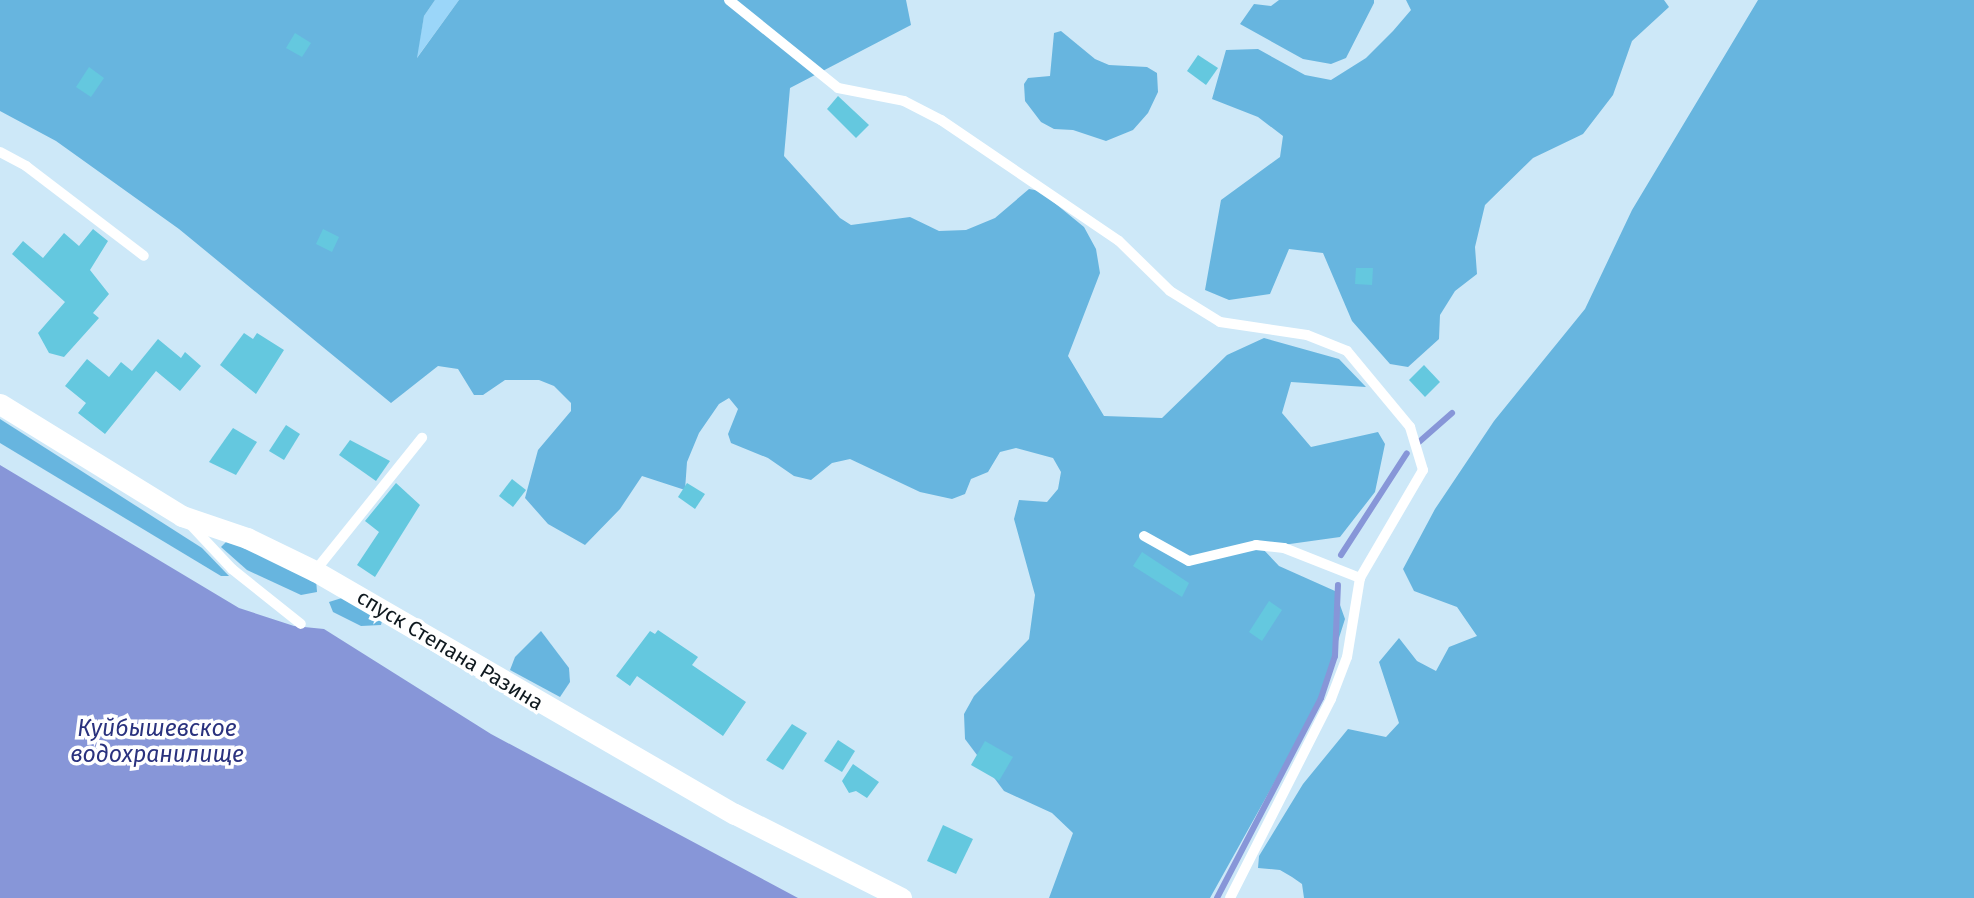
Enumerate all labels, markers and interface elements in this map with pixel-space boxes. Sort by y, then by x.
street label: спуск Степана Разина [352,584,548,716]
water label: Куйбышевское водохранилище [70,714,244,768]

